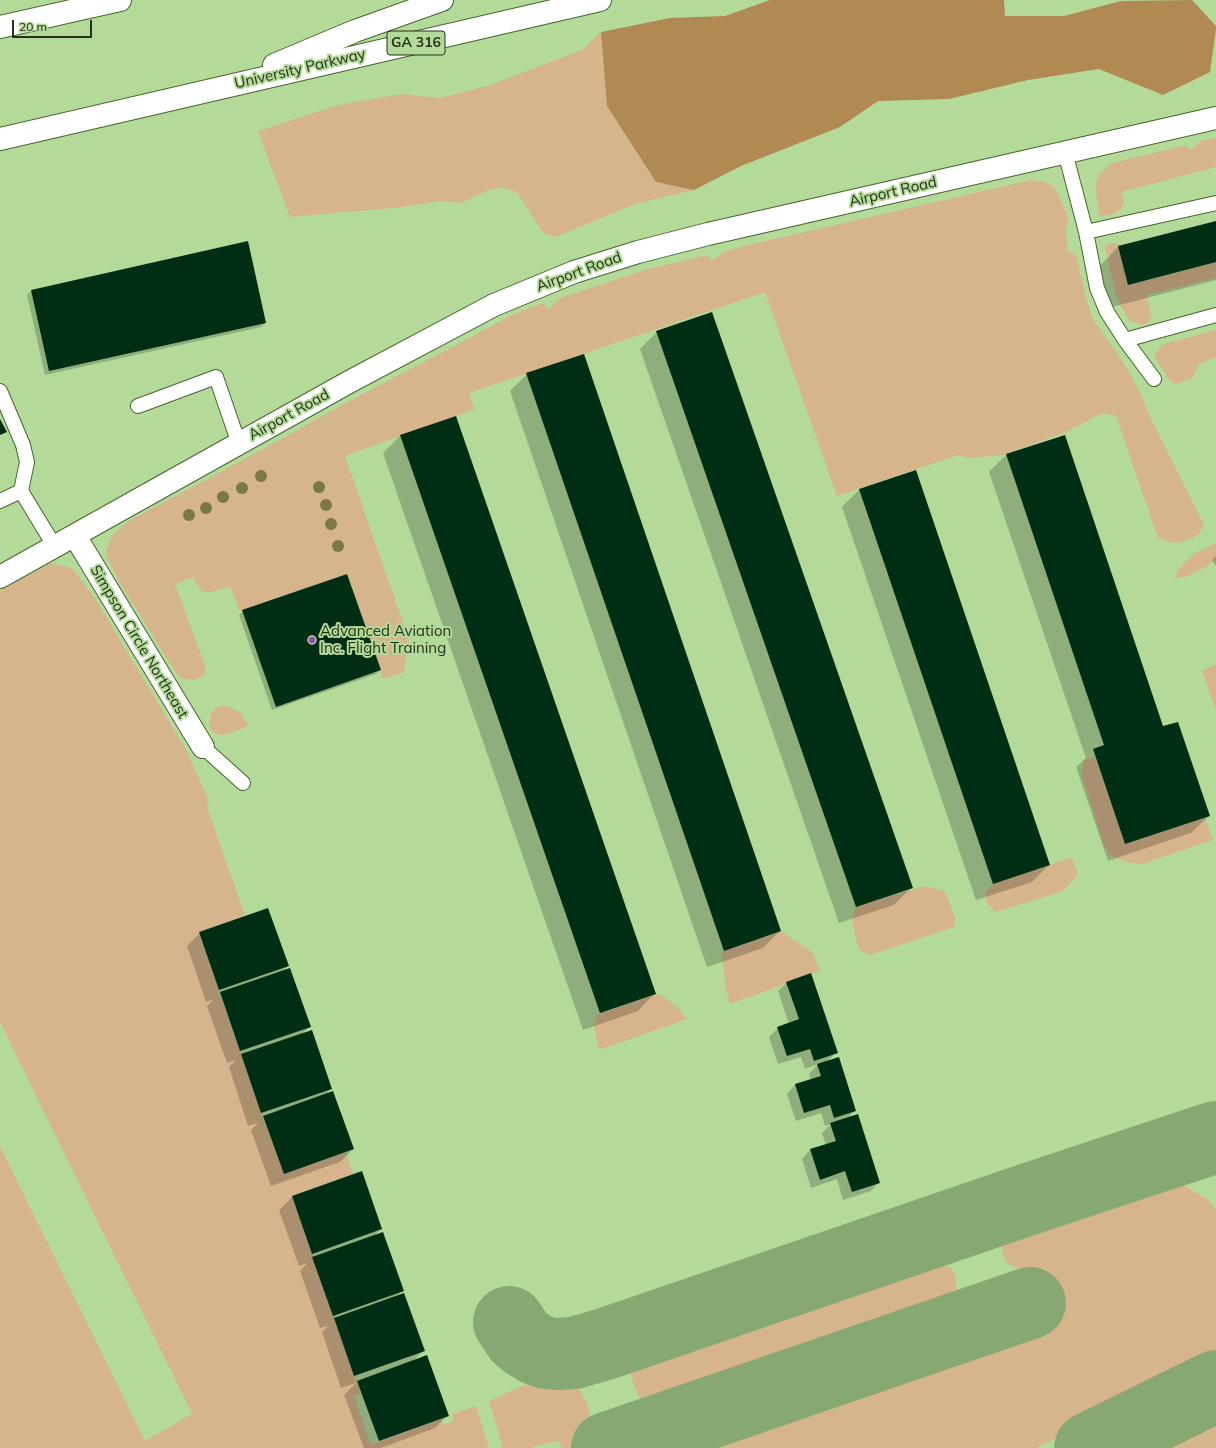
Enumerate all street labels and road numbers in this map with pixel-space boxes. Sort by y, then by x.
road number: GA 316 [387,31,445,55]
street label: University Parkway [233,45,367,93]
street label: Airport Road [847,173,939,211]
street label: Airport Road [534,248,624,296]
street label: Airport Road [246,385,332,445]
street label: Simpson Circle Northeast [86,562,192,722]

